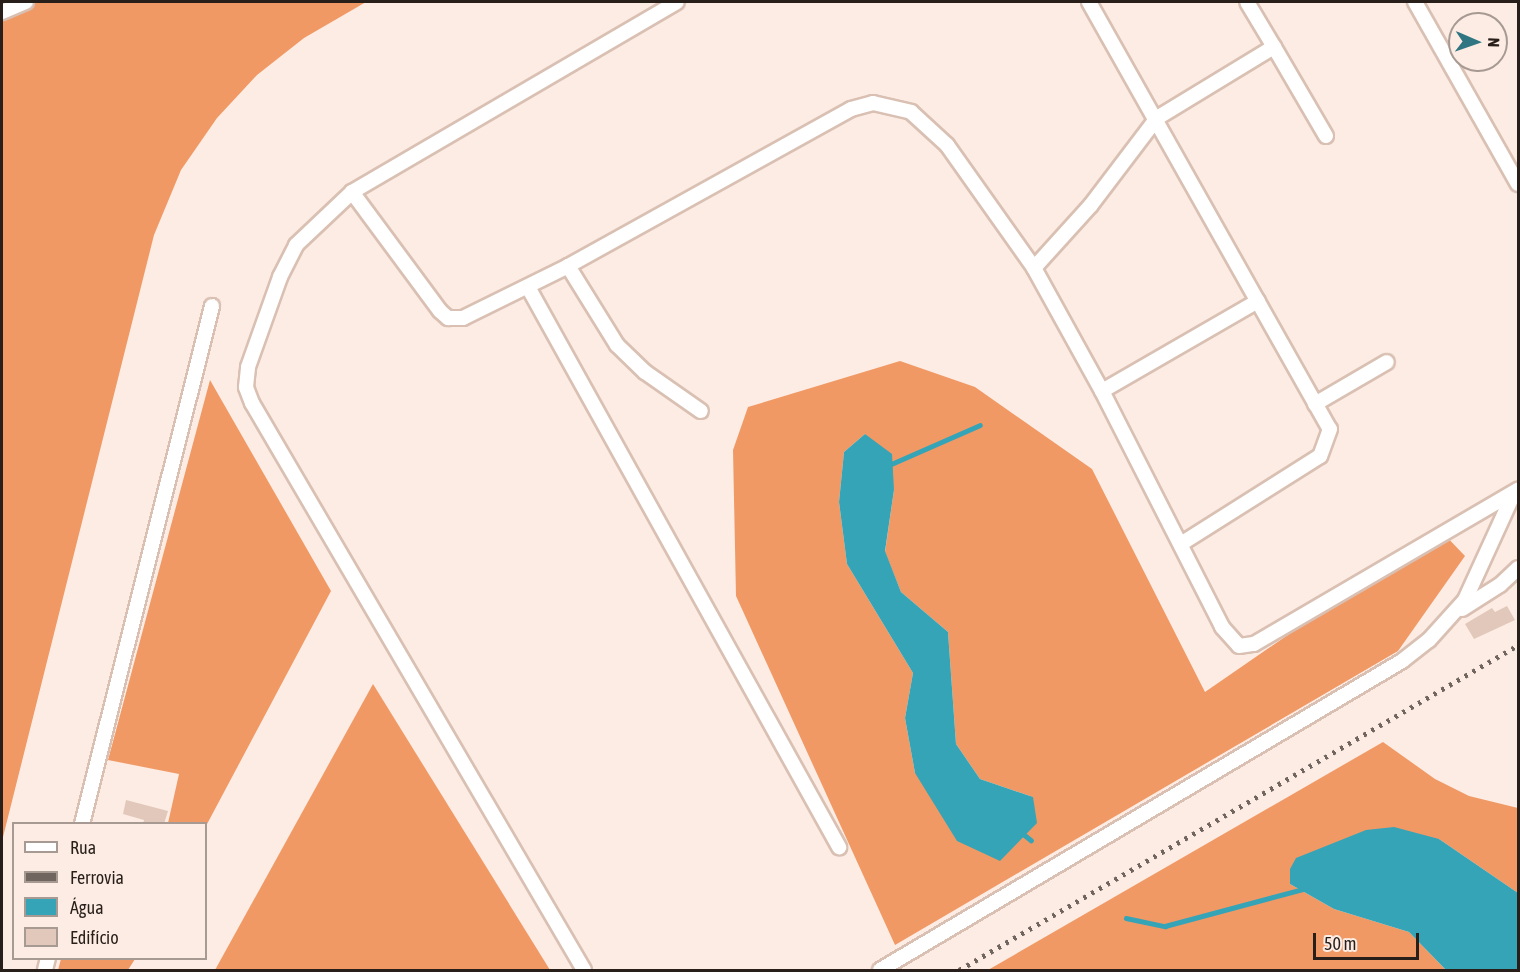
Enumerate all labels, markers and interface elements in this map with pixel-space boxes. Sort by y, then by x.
north arrow [1448,12,1508,72]
text: N [1485,38,1503,48]
legend [12,822,207,960]
text: Rua [70,837,96,858]
text: Ferrovia [70,867,124,888]
text: Água [70,897,104,918]
scale bar [1316,921,1422,959]
text: Edifício [70,927,119,948]
text: 50 m [1324,933,1356,954]

